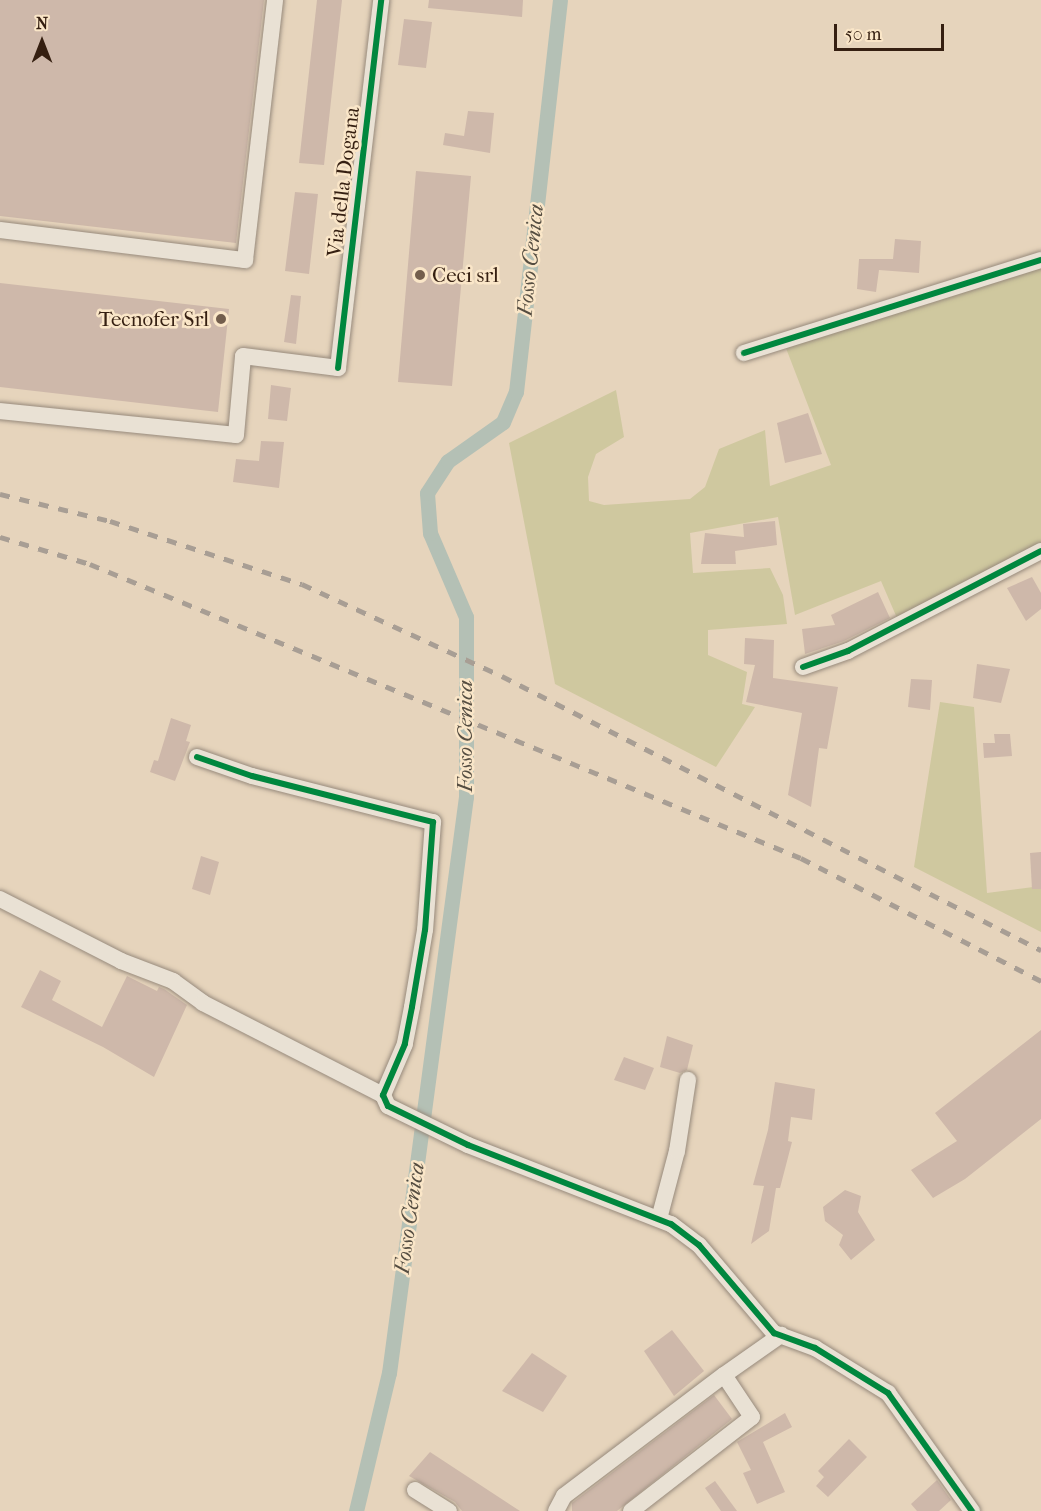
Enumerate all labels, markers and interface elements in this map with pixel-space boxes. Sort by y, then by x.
north arrow [12,12,72,72]
scale bar [837,12,946,50]
text: N [36,14,48,33]
text: 50 m [845,24,881,45]
street label: Via della Dogana [321,105,365,259]
water label: Fosso Cenica [512,203,550,317]
place label: Ceci srl [432,262,499,288]
marker: Ceci srl [413,268,427,282]
place label: Tecnofer Srl [98,306,209,332]
marker: Tecnofer Srl [214,312,228,326]
water label: Fosso Cenica [453,680,479,792]
water label: Fosso Cenica [389,1161,431,1275]

